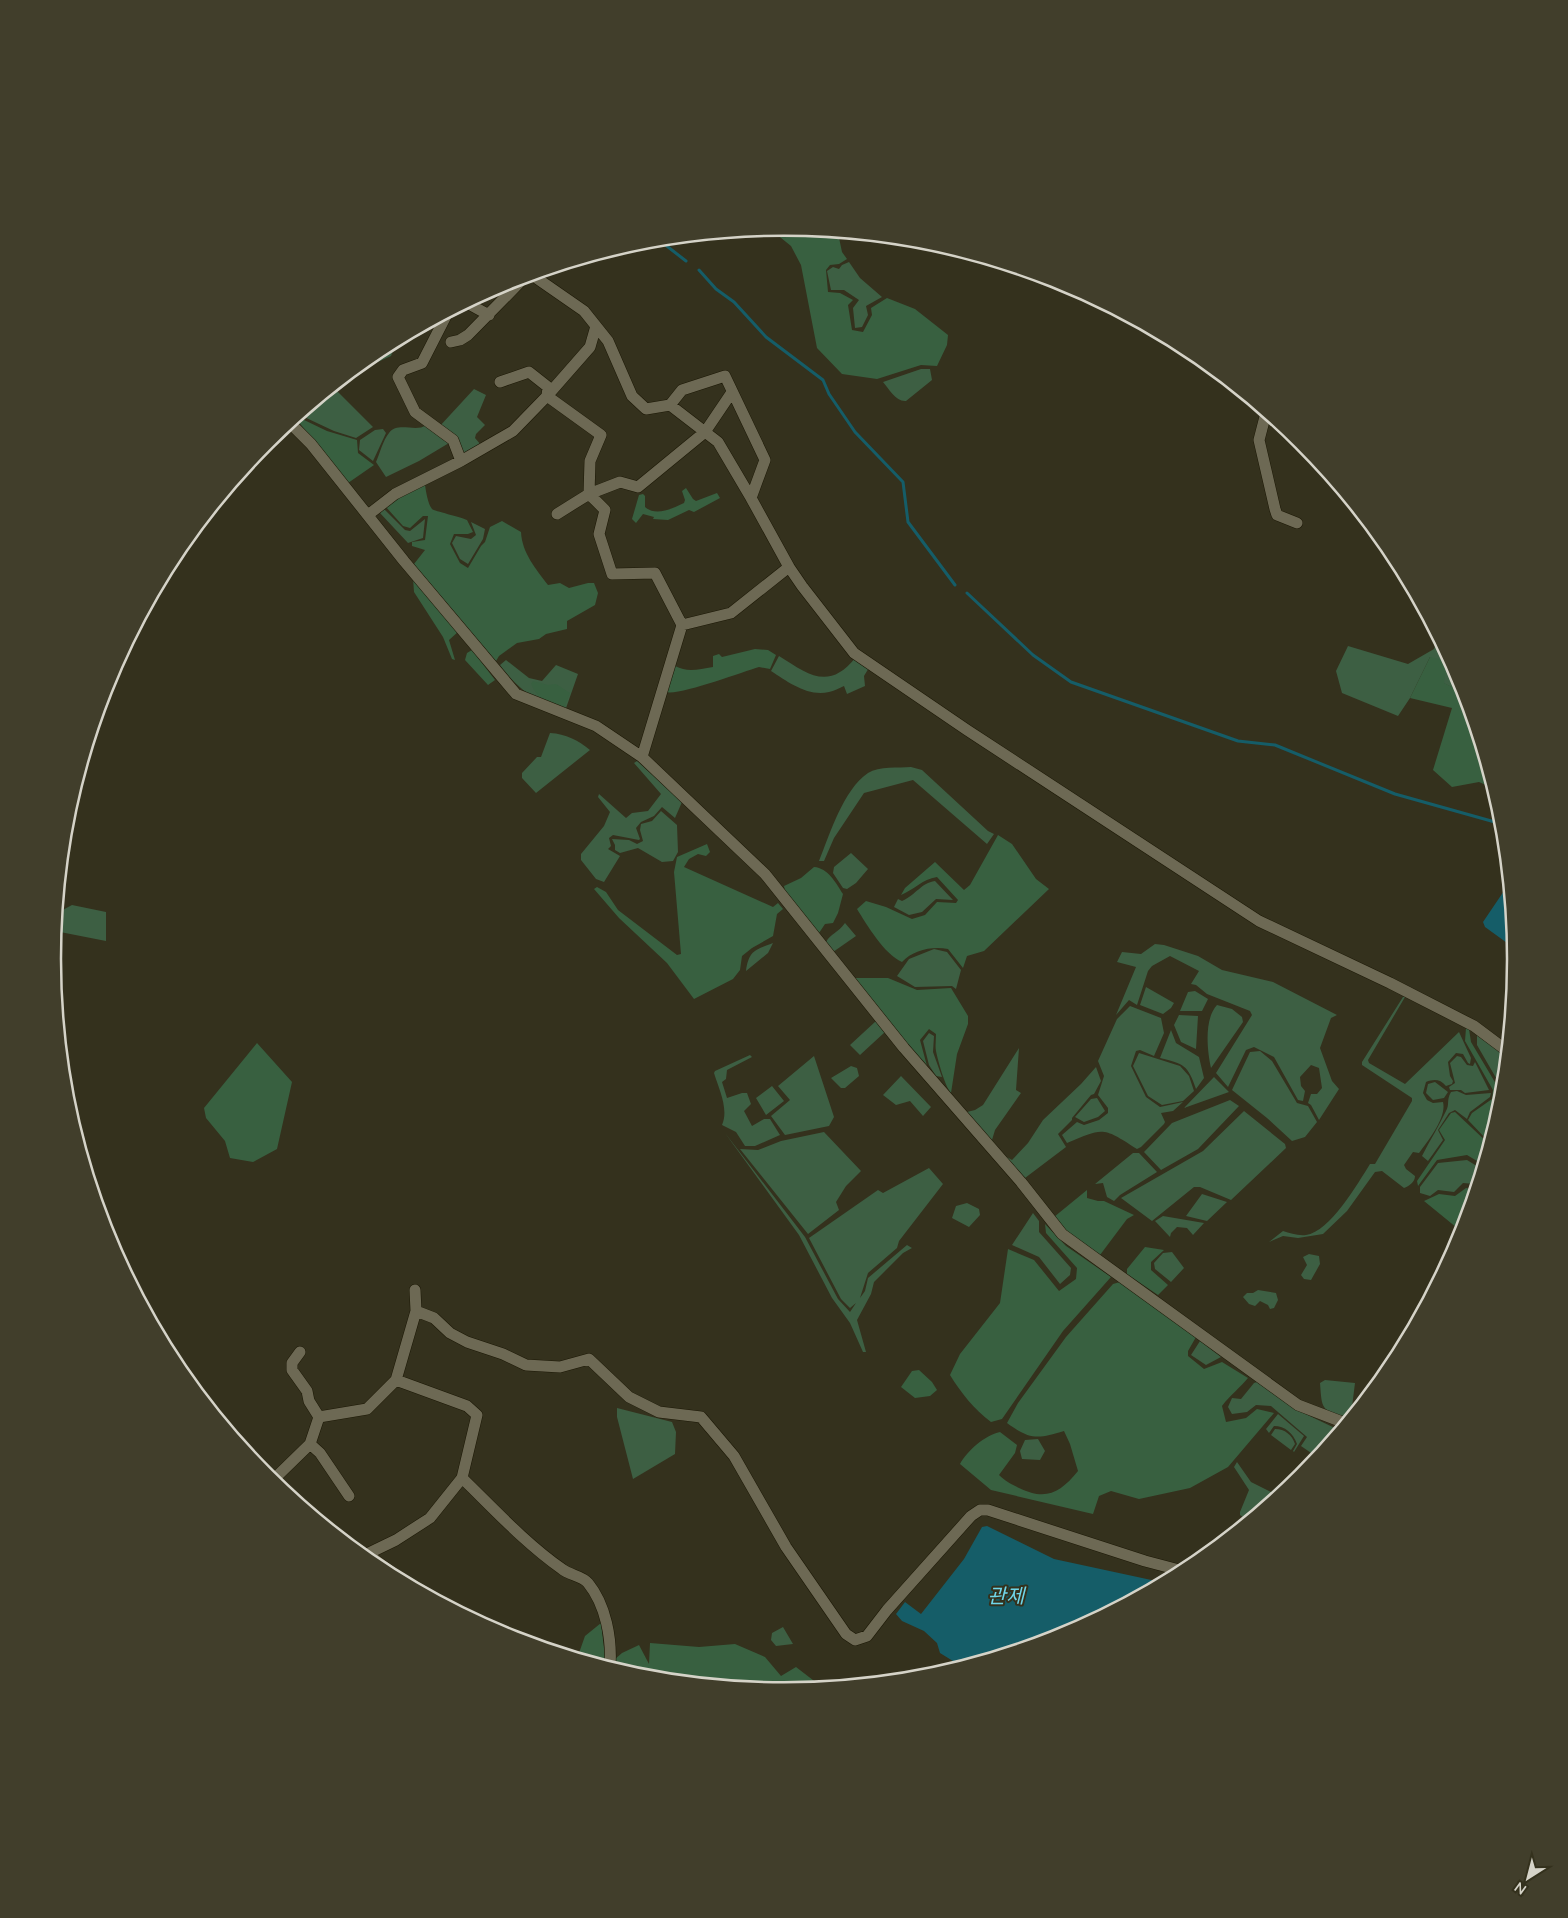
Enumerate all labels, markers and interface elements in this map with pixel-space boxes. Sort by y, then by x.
water label: 관제 [988,1583,1027,1608]
north arrow [1503,1853,1553,1903]
text: N [1511,1878,1530,1899]

